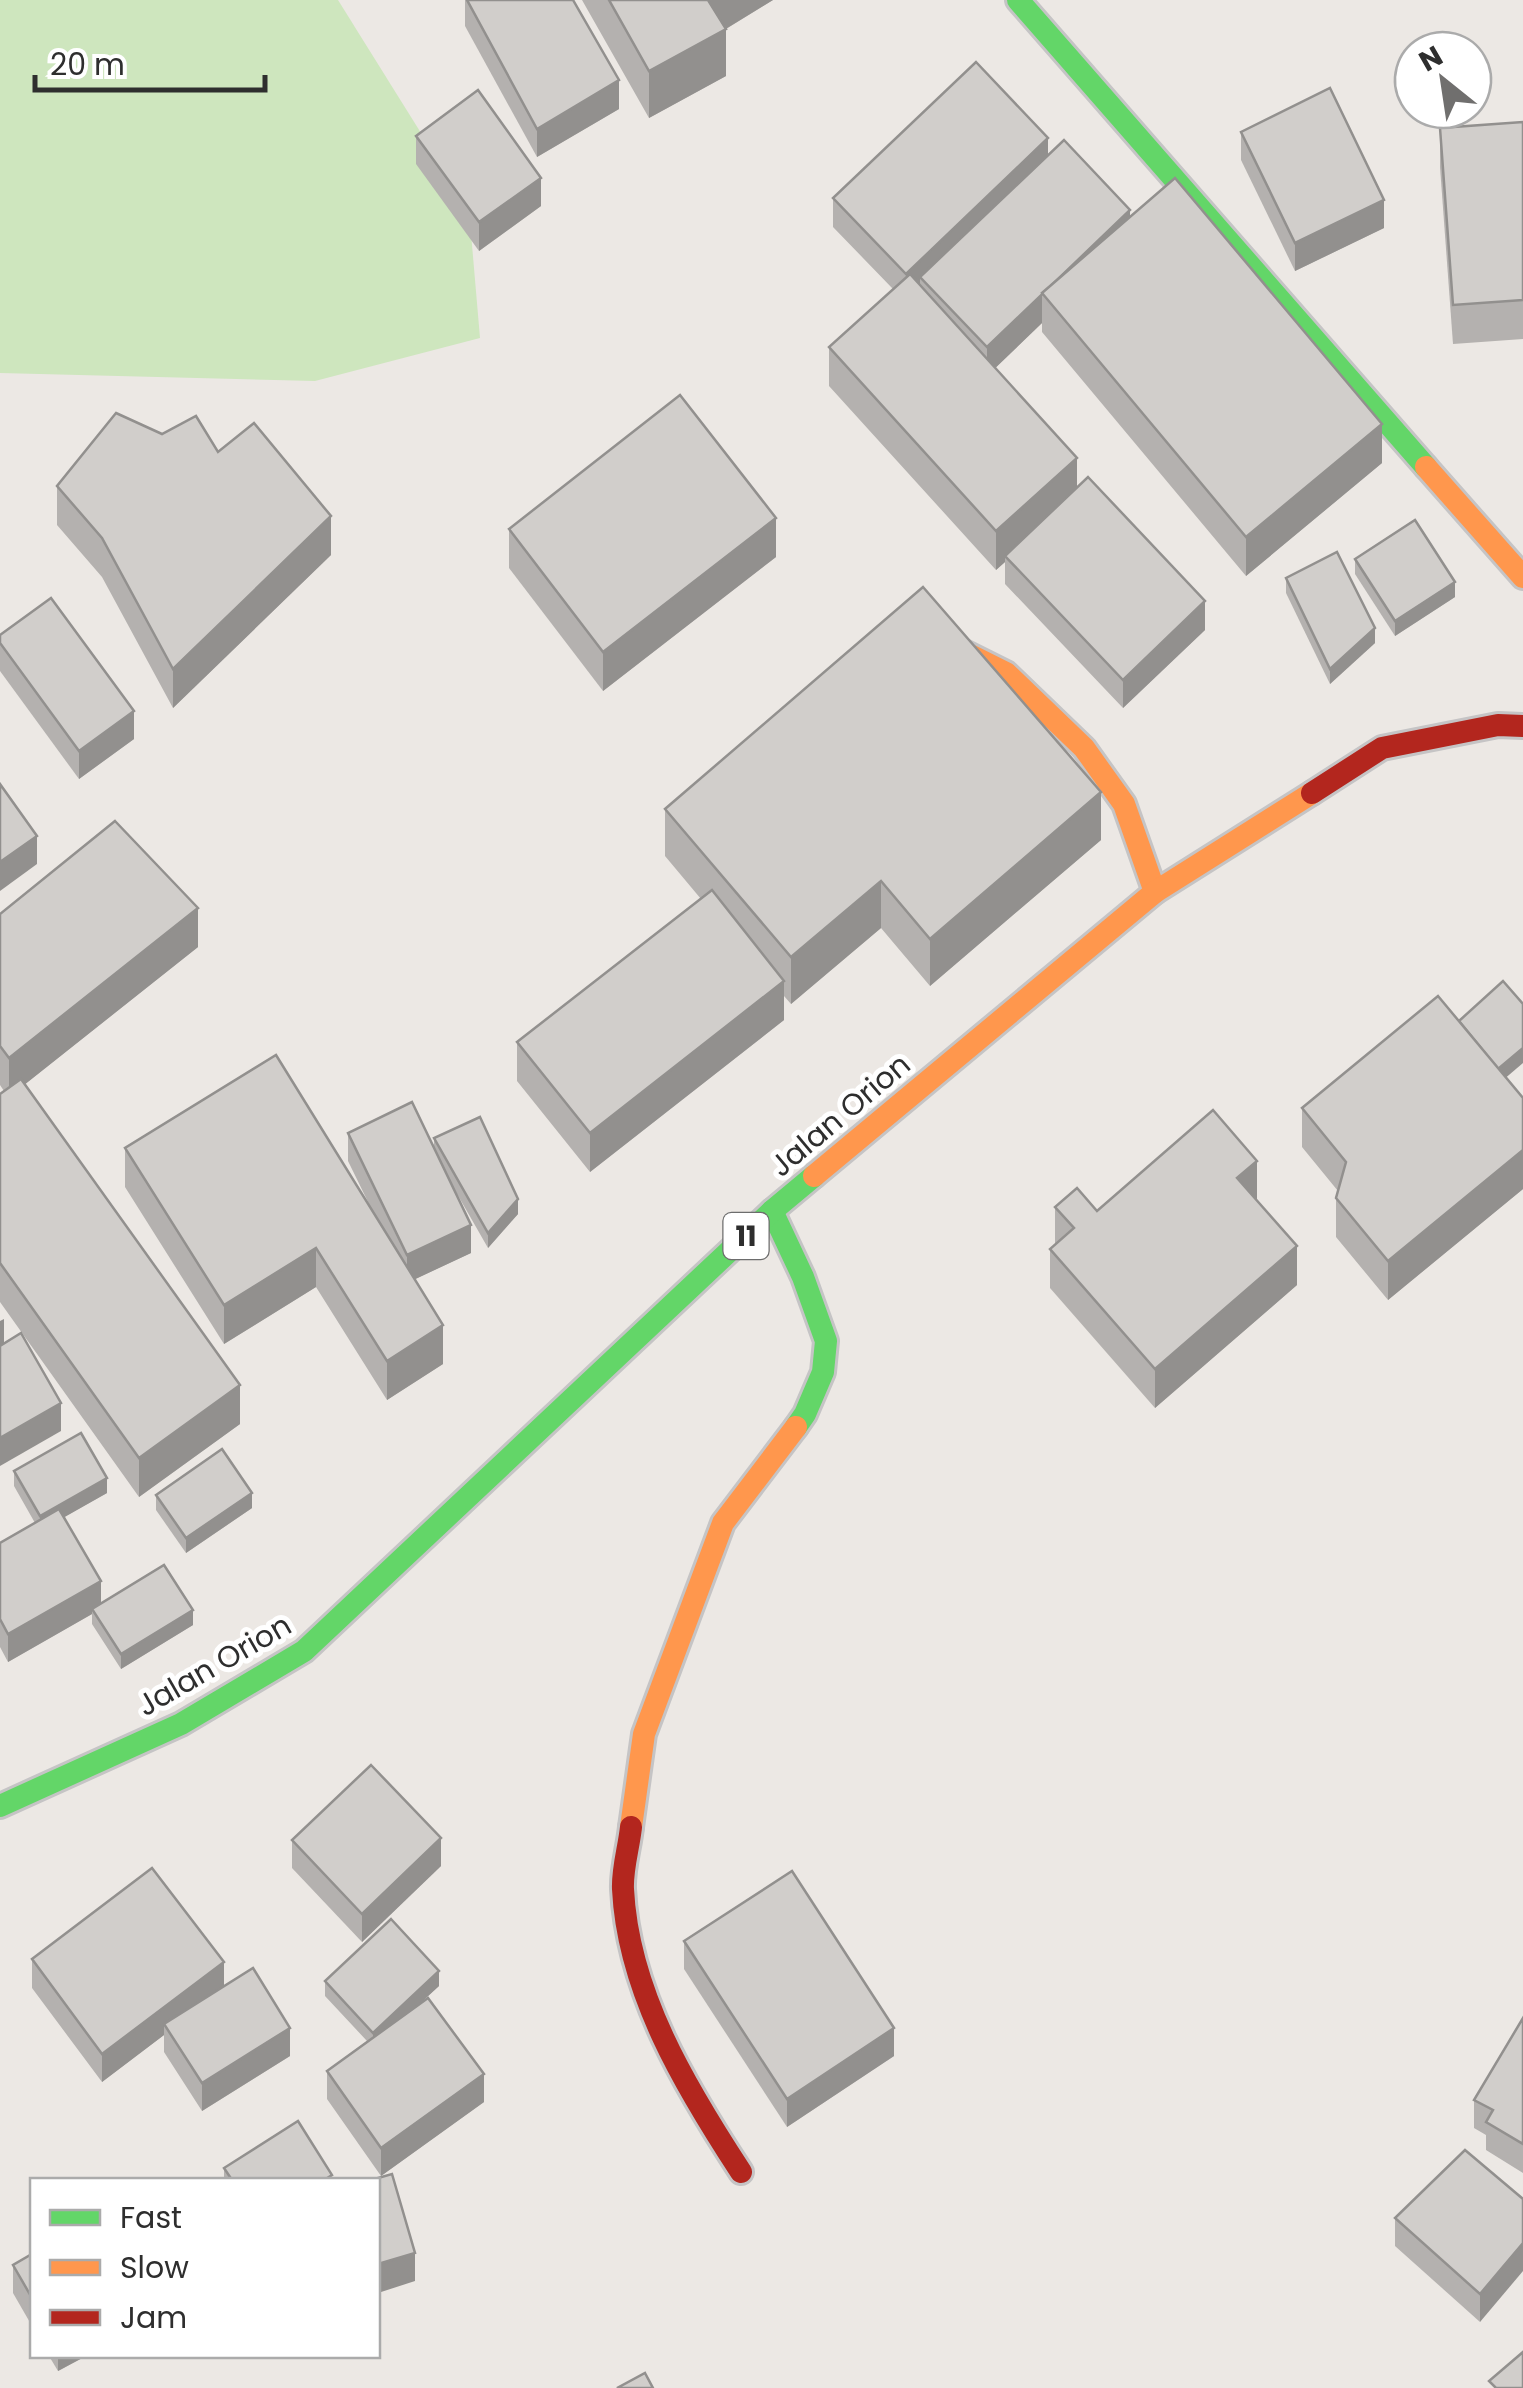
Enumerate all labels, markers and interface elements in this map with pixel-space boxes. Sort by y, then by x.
scale bar [35,30,265,92]
north arrow [1393,30,1493,130]
text: N [1412,37,1450,81]
text: 20 m [50,43,125,86]
street label: Jalan Orion [760,1043,920,1187]
road number: 11 [724,1213,768,1259]
street label: Jalan Orion [129,1603,299,1727]
legend [30,2178,380,2358]
text: Fast [120,2196,182,2239]
text: Slow [120,2246,189,2289]
text: Jam [120,2296,187,2339]

